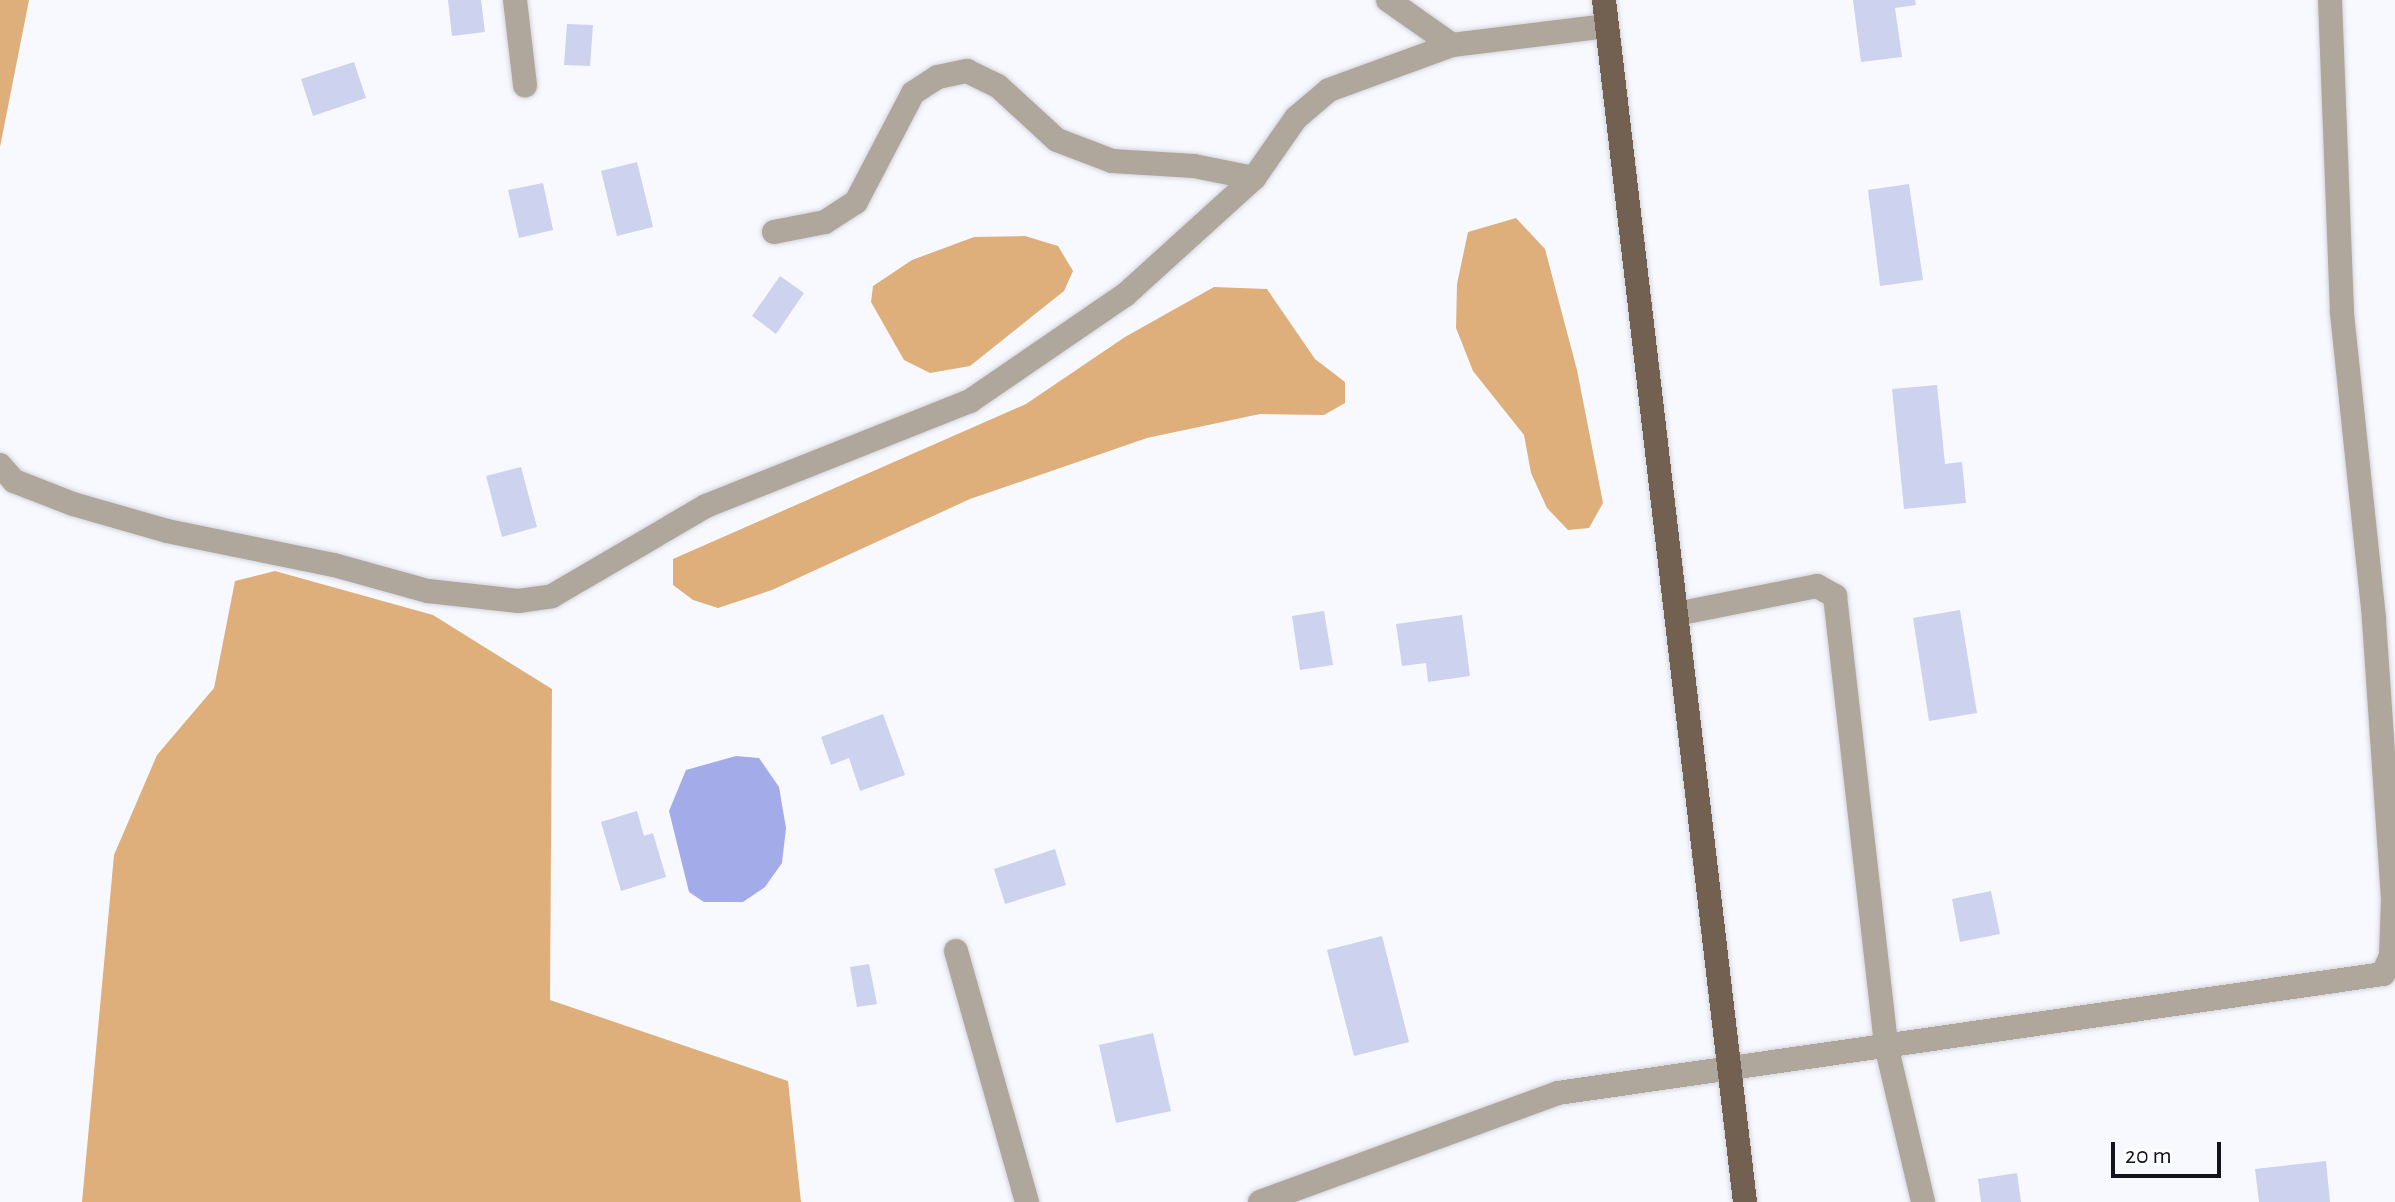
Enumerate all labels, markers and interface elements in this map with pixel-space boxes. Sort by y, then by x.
scale bar [2115,1126,2225,1176]
text: 20 m [2125,1144,2172,1168]

